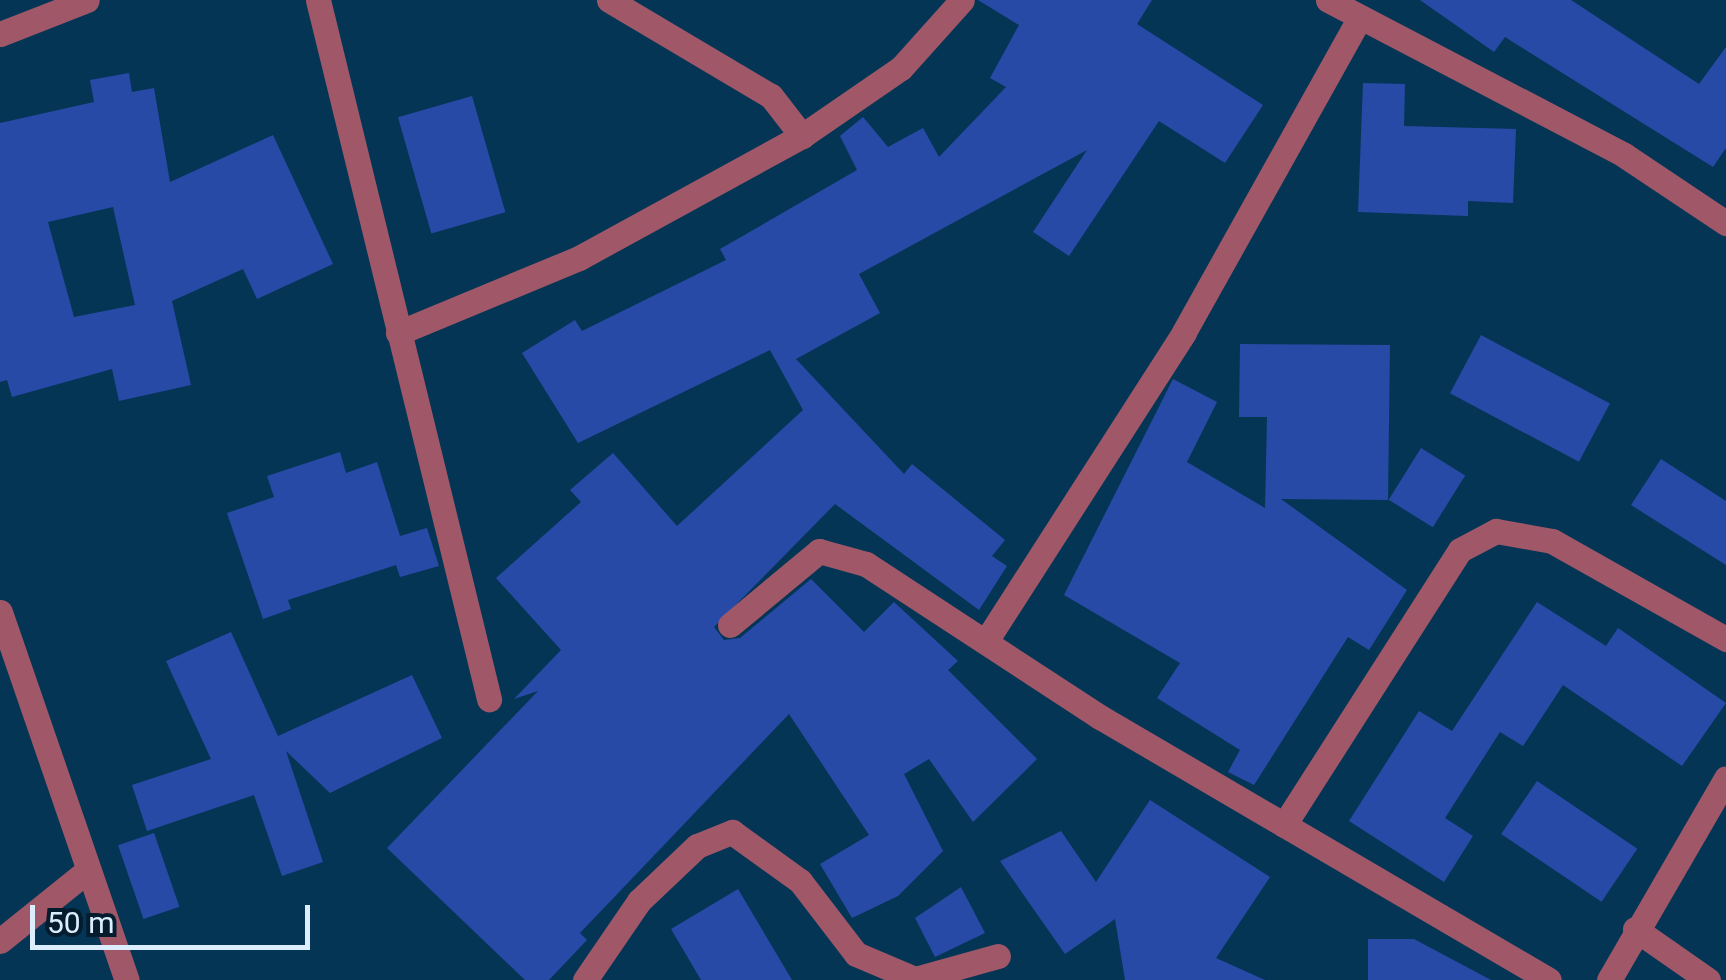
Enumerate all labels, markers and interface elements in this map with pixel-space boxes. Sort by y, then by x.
scale bar [35,885,315,947]
text: 50 m [47,905,114,940]

